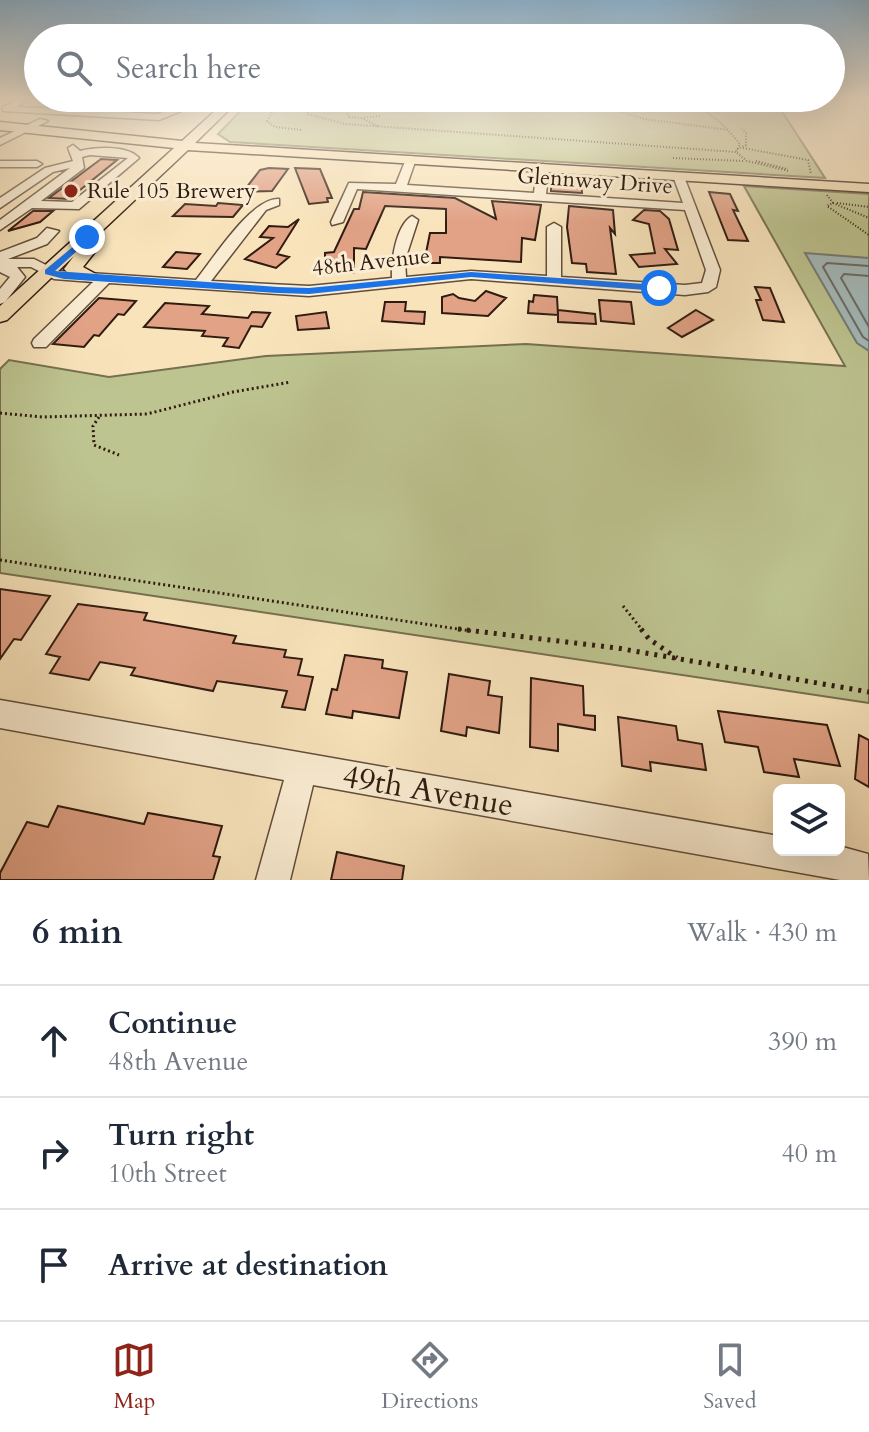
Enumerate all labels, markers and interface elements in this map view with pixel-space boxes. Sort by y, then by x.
search box [24,24,845,112]
icon: search [52,46,96,90]
text: Search here [116,48,261,89]
street label: Glennway Drive [516,161,674,201]
place label: Rule 105 Brewery [87,176,256,206]
marker: Rule 105 Brewery [62,182,80,200]
route end [69,219,105,255]
street label: 48th Avenue [310,241,432,283]
route start [641,270,677,306]
street label: 49th Avenue [339,754,517,828]
map controls [773,784,845,856]
button: layers [773,784,845,856]
text: 6 min [32,909,123,955]
text: Walk · 430 m [687,915,837,950]
text: Continue [108,1003,237,1044]
icon: ahead [32,1019,76,1063]
text: 390 m [768,1024,837,1059]
text: 48th Avenue [108,1044,248,1079]
text: Turn right [108,1115,254,1156]
icon: right [32,1131,76,1175]
text: 40 m [781,1136,837,1171]
text: 10th Street [108,1156,227,1191]
icon: arrive [32,1243,76,1287]
text: Arrive at destination [108,1245,388,1286]
tab: Map [112,1338,156,1416]
tab: Directions [381,1338,478,1416]
tab: Saved [703,1338,757,1416]

